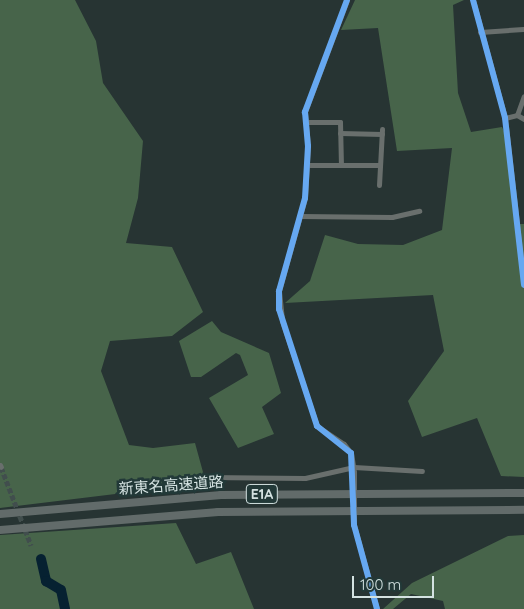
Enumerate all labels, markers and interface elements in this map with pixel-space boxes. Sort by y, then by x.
street label: 新東名高速道路 [118,472,224,498]
road number: E1A [246,482,278,506]
scale bar [354,566,436,598]
text: 100 m [360,575,401,594]

